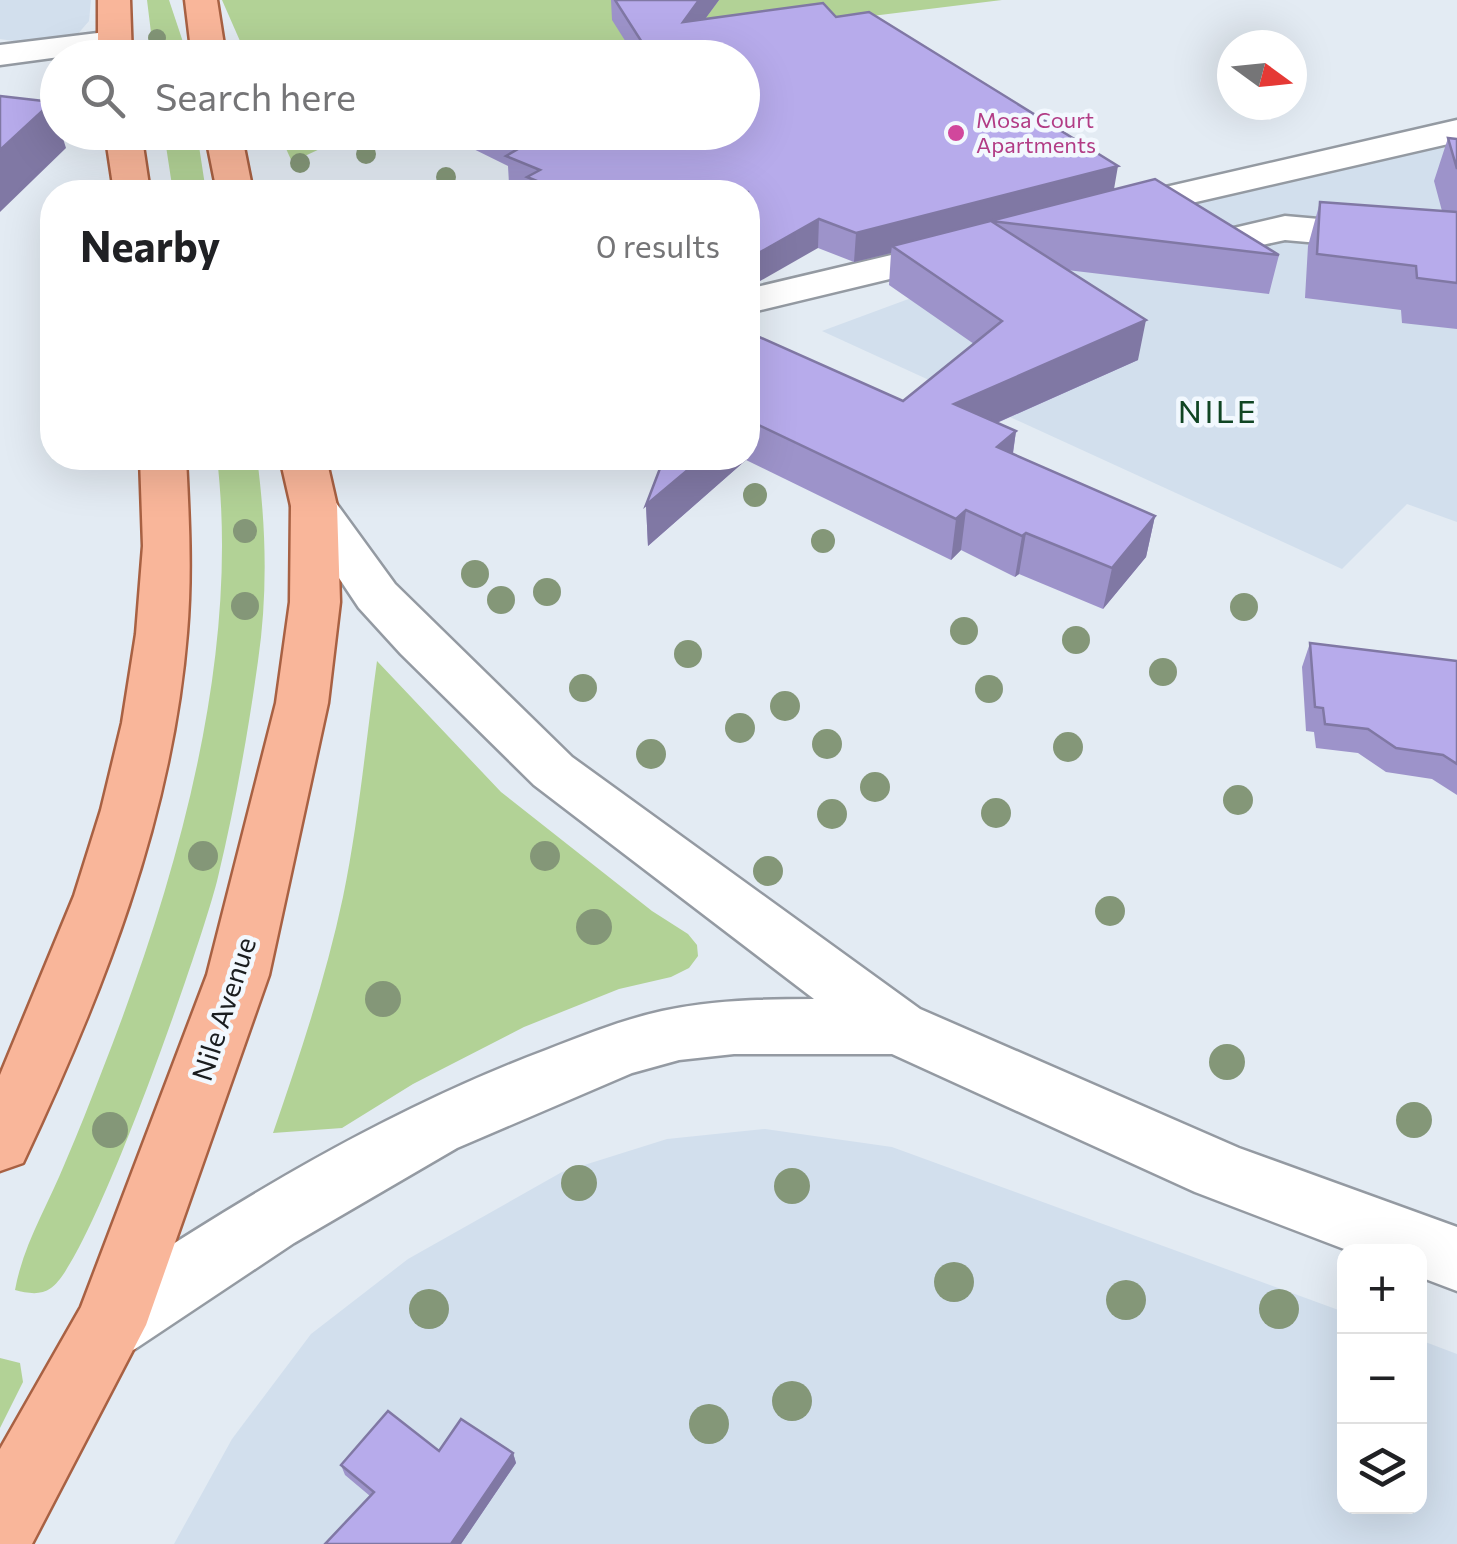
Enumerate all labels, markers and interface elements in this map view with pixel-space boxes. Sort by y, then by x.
north arrow [1217,30,1307,120]
search box [40,40,760,150]
icon: search [75,68,130,123]
text: Search here [155,72,356,119]
place label: Mosa Court Apartments [976,106,1096,158]
marker: Mosa Court Apartments [945,122,967,144]
text: Nearby [80,219,220,271]
text: 0 results [596,225,720,265]
district label: NILE [1178,390,1258,430]
street label: Nile Avenue [184,933,262,1085]
map controls [1337,1244,1427,1514]
button: + [1337,1244,1427,1334]
button: − [1337,1334,1427,1424]
button: layers [1337,1424,1427,1514]

